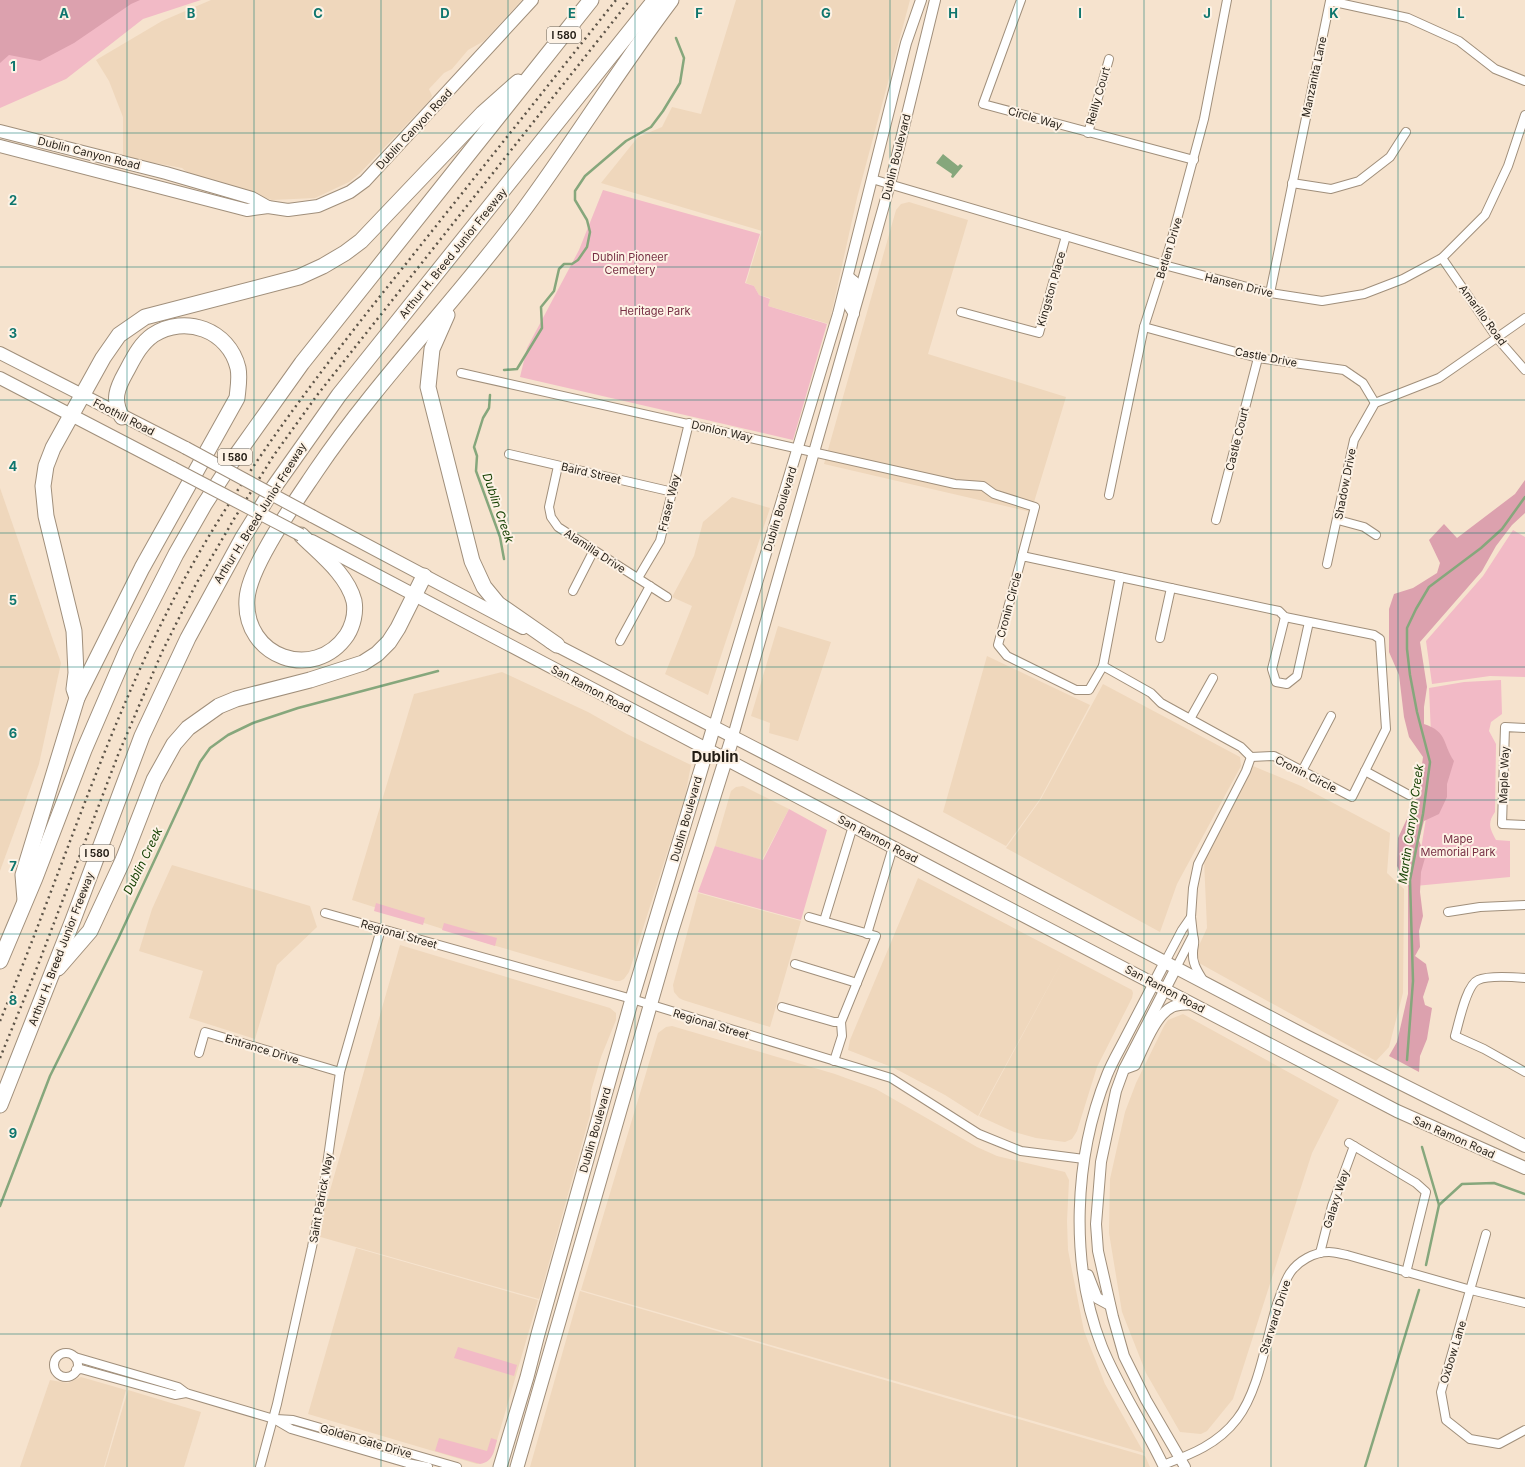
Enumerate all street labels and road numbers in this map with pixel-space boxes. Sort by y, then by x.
road number: I 580 [547,27,581,43]
street label: Manzanita Lane [1299,35,1329,119]
street label: Reilly Court [1083,65,1113,127]
street label: Dublin Canyon Road [373,86,455,172]
street label: Circle Way [1006,104,1064,132]
street label: Dublin Boulevard [879,112,913,202]
street label: Dublin Canyon Road [36,133,142,173]
street label: Arthur H. Breed Junior Freeway [396,185,510,321]
street label: Betlen Drive [1153,216,1185,280]
street label: Kingston Place [1034,250,1068,328]
street label: Hansen Drive [1203,270,1275,300]
street label: Amarillo Road [1456,282,1510,348]
street label: Castle Drive [1234,344,1298,370]
street label: Foothill Road [91,396,157,438]
street label: Castle Court [1222,405,1252,472]
street label: Donlon Way [690,417,754,445]
street label: Arthur H. Breed Junior Freeway [211,440,309,586]
street label: Shadow Drive [1331,447,1359,521]
road number: I 580 [218,449,252,465]
street label: Baird Street [560,459,623,487]
street label: Dublin Boulevard [760,465,800,553]
street label: Fraser Way [655,473,683,533]
street label: Alamilla Drive [562,526,628,576]
street label: Cronin Circle [994,571,1024,639]
street label: San Ramon Road [549,662,633,716]
street label: Maple Way [1496,746,1512,804]
street label: Cronin Circle [1273,752,1339,796]
street label: Dublin Boulevard [667,775,705,863]
street label: San Ramon Road [836,812,920,866]
road number: I 580 [80,845,114,861]
street label: Arthur H. Breed Junior Freeway [25,870,97,1028]
street label: Regional Street [359,916,439,952]
street label: San Ramon Road [1123,962,1207,1016]
street label: Regional Street [671,1006,751,1042]
street label: Entrance Drive [223,1031,301,1067]
street label: Dublin Boulevard [576,1086,614,1174]
street label: San Ramon Road [1411,1113,1497,1161]
street label: Saint Patrick Way [306,1152,336,1244]
street label: Galaxy Way [1320,1168,1352,1230]
street label: Starward Drive [1256,1278,1294,1356]
street label: Oxbow Lane [1437,1319,1469,1385]
street label: Golden Gate Drive [318,1421,414,1461]

